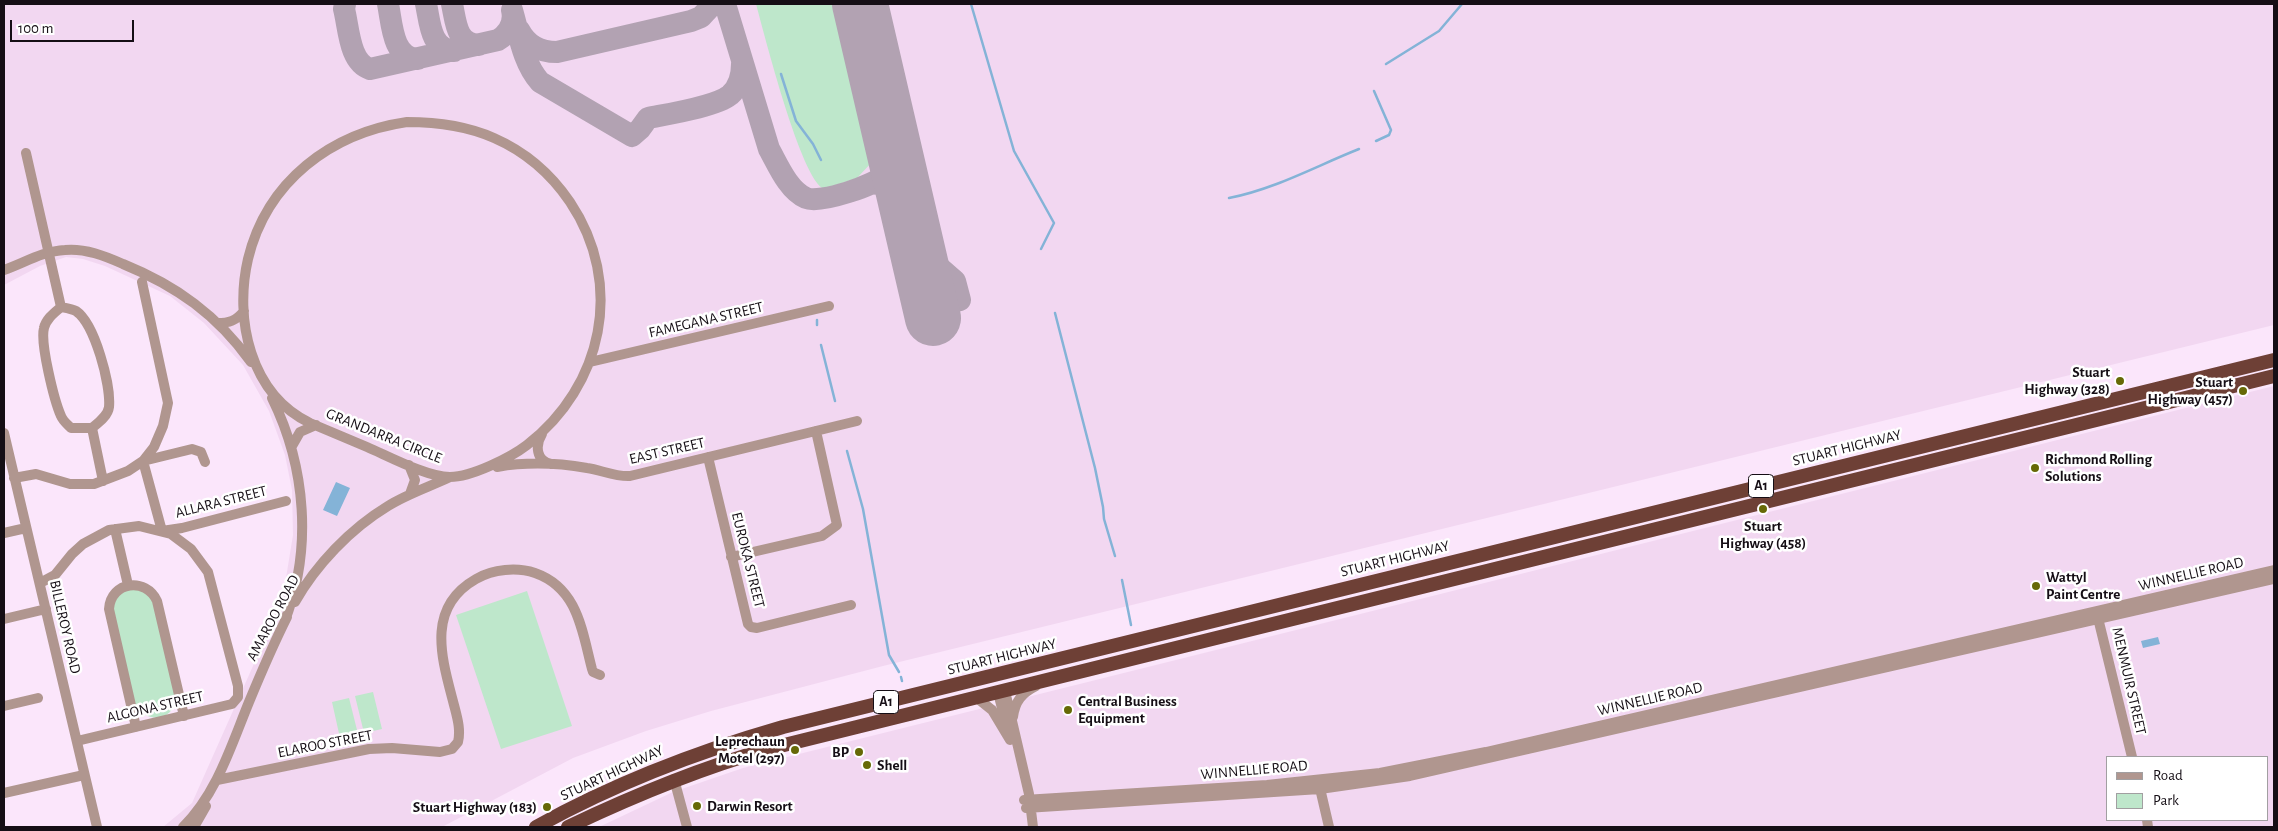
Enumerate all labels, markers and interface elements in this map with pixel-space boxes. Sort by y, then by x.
scale bar [12,10,136,42]
text: 100 m [18,21,53,36]
street label: FAMEGANA STREET [647,298,765,342]
place label: Stuart Highway (328) [2024,363,2110,398]
place label: Stuart Highway (457) [2148,373,2233,408]
marker: Stuart Highway (328) [2114,375,2126,387]
marker: Stuart Highway (457) [2237,385,2249,397]
street label: GRANDARRA CIRCLE [323,405,445,467]
street label: STUART HIGHWAY [1791,426,1903,470]
street label: EAST STREET [628,434,706,468]
place label: Richmond Rolling Solutions [2045,450,2152,485]
marker: Richmond Rolling Solutions [2029,462,2041,474]
road number: A1 [1748,474,1774,498]
street label: ALLARA STREET [173,482,269,522]
marker: Stuart Highway (458) [1757,503,1769,515]
street label: EUROKA STREET [727,510,769,610]
place label: Stuart Highway (458) [1720,517,1806,552]
street label: STUART HIGHWAY [1339,537,1451,581]
street label: WINNELLIE ROAD [2137,553,2245,595]
place label: Wattyl Paint Centre [2046,568,2120,603]
street label: AMAROO ROAD [243,572,303,664]
street label: BILLEROY ROAD [46,579,84,675]
marker: Wattyl Paint Centre [2030,580,2042,592]
street label: MENMUIR STREET [2108,626,2150,736]
street label: STUART HIGHWAY [946,635,1058,679]
street label: WINNELLIE ROAD [1596,678,1704,720]
street label: ALGONA STREET [105,687,205,727]
road number: A1 [874,690,898,714]
place label: Central Business Equipment [1078,692,1177,727]
marker: Central Business Equipment [1062,704,1074,716]
street label: ELAROO STREET [276,726,374,762]
place label: Leprechaun Motel (297) [715,732,785,767]
street label: STUART HIGHWAY [558,741,666,805]
place label: BP [832,743,849,761]
marker: Leprechaun Motel (297) [789,744,801,756]
marker: BP [853,746,865,758]
place label: Shell [877,756,907,774]
street label: WINNELLIE ROAD [1200,756,1308,784]
legend [2106,756,2268,821]
marker: Shell [861,759,873,771]
text: Road [2153,768,2183,783]
text: Park [2153,793,2179,808]
place label: Darwin Resort [707,797,793,815]
place label: Stuart Highway (183) [413,798,537,816]
marker: Darwin Resort [691,800,703,812]
marker: Stuart Highway (183) [541,801,553,813]

